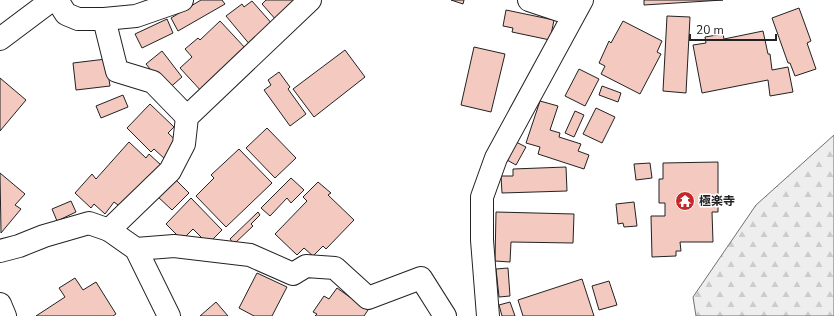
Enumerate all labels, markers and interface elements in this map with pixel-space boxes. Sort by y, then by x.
scale bar [690,16,776,42]
text: 20 m [696,22,724,38]
temple icon: 極楽寺 [674,190,696,212]
place label: 極楽寺 [699,193,735,209]

